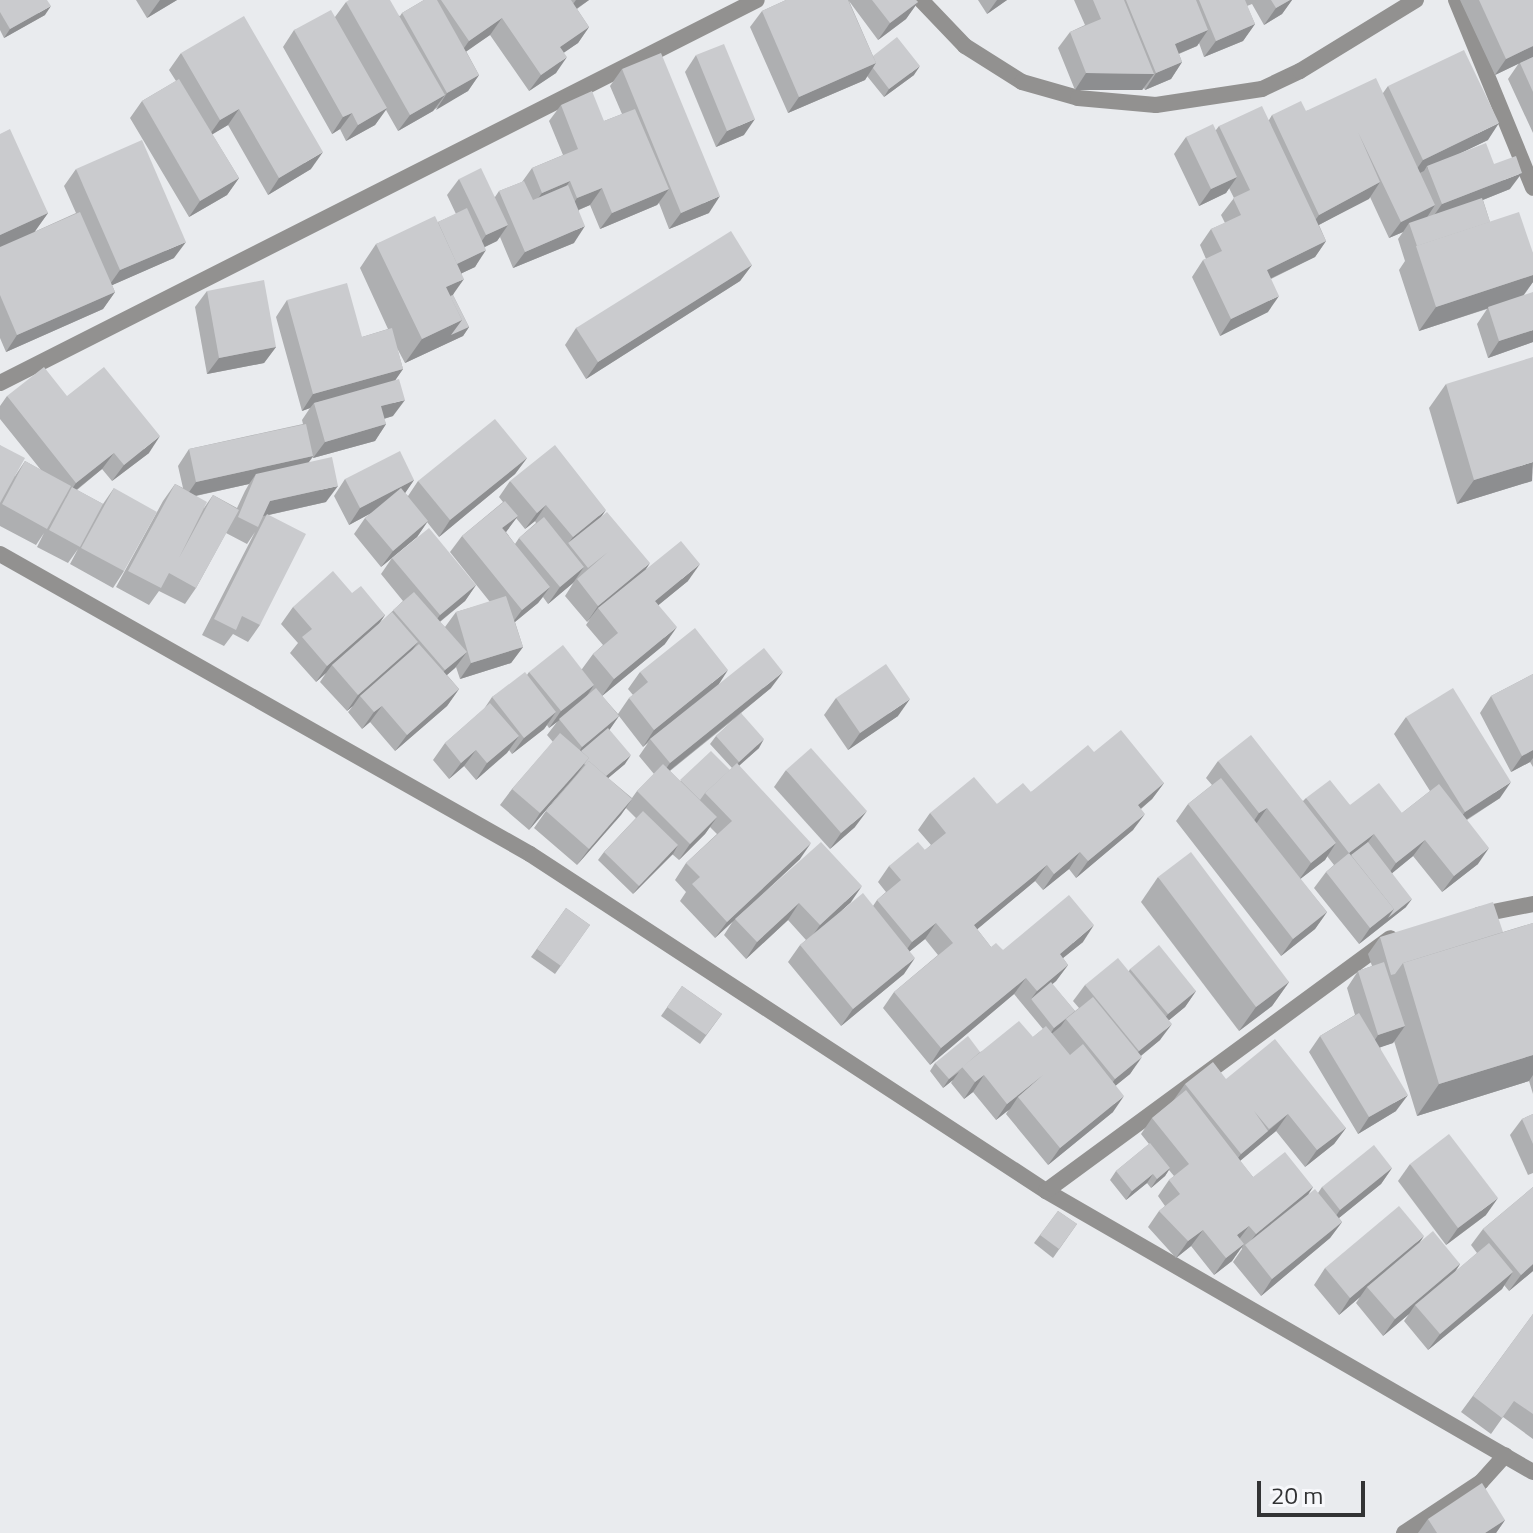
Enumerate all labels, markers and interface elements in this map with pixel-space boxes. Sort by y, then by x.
scale bar [1261,1465,1369,1515]
text: 20 m [1271,1477,1323,1513]

